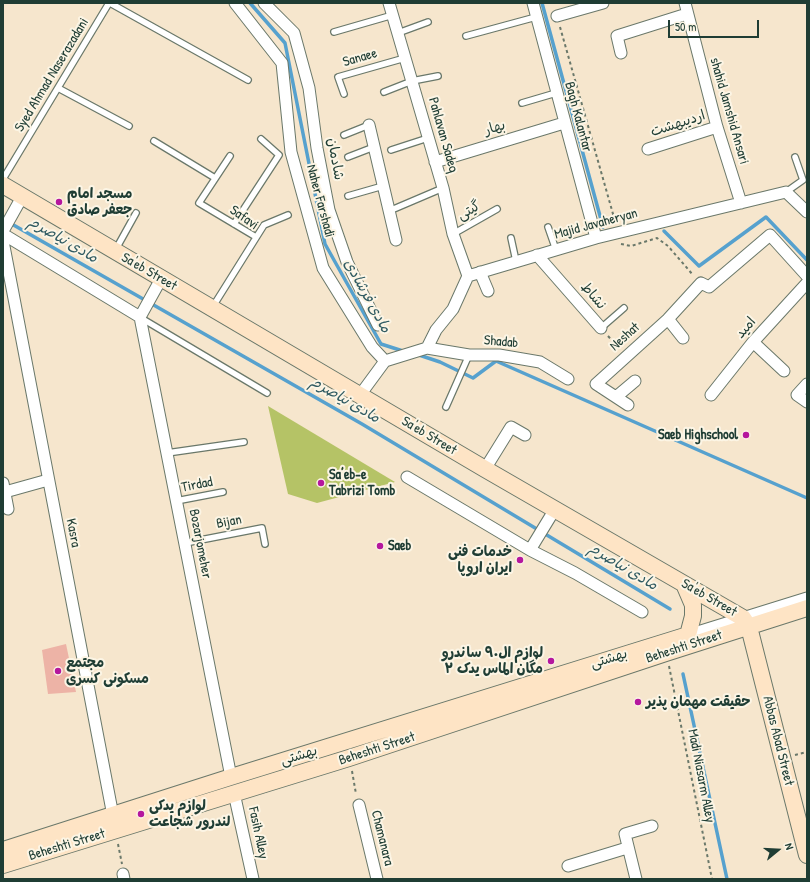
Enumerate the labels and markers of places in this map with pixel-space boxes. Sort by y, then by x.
place label: مسجد امام جعفر صادق [67,186,132,218]
marker: مسجد امام جعفر صادق [54,197,64,207]
place label: Saeb Highschool [658,427,738,443]
marker: Saeb Highschool [741,430,751,440]
place label: Sa’eb-e Tabrizi Tomb [329,467,395,500]
marker: Sa’eb-e Tabrizi Tomb [316,478,326,488]
place label: Saeb [388,538,411,554]
marker: Saeb [375,541,385,551]
place label: خدمات فنی ایران اروپا [448,544,512,576]
marker: خدمات فنی ایران اروپا [515,555,525,565]
place label: لوازم ال۹۰ ساندرو مگان الماس یدک ۲ [442,645,543,678]
place label: مجتمع مسکونی کسری [66,655,149,688]
marker: لوازم ال۹۰ ساندرو مگان الماس یدک ۲ [546,656,556,666]
marker: مجتمع مسکونی کسری [53,666,63,676]
place label: حقیقت مهمان پذیر [646,694,750,710]
marker: حقیقت مهمان پذیر [633,697,643,707]
place label: لوازم یدکی لندرور شجاعت [149,798,230,830]
marker: لوازم یدکی لندرور شجاعت [136,809,146,819]

